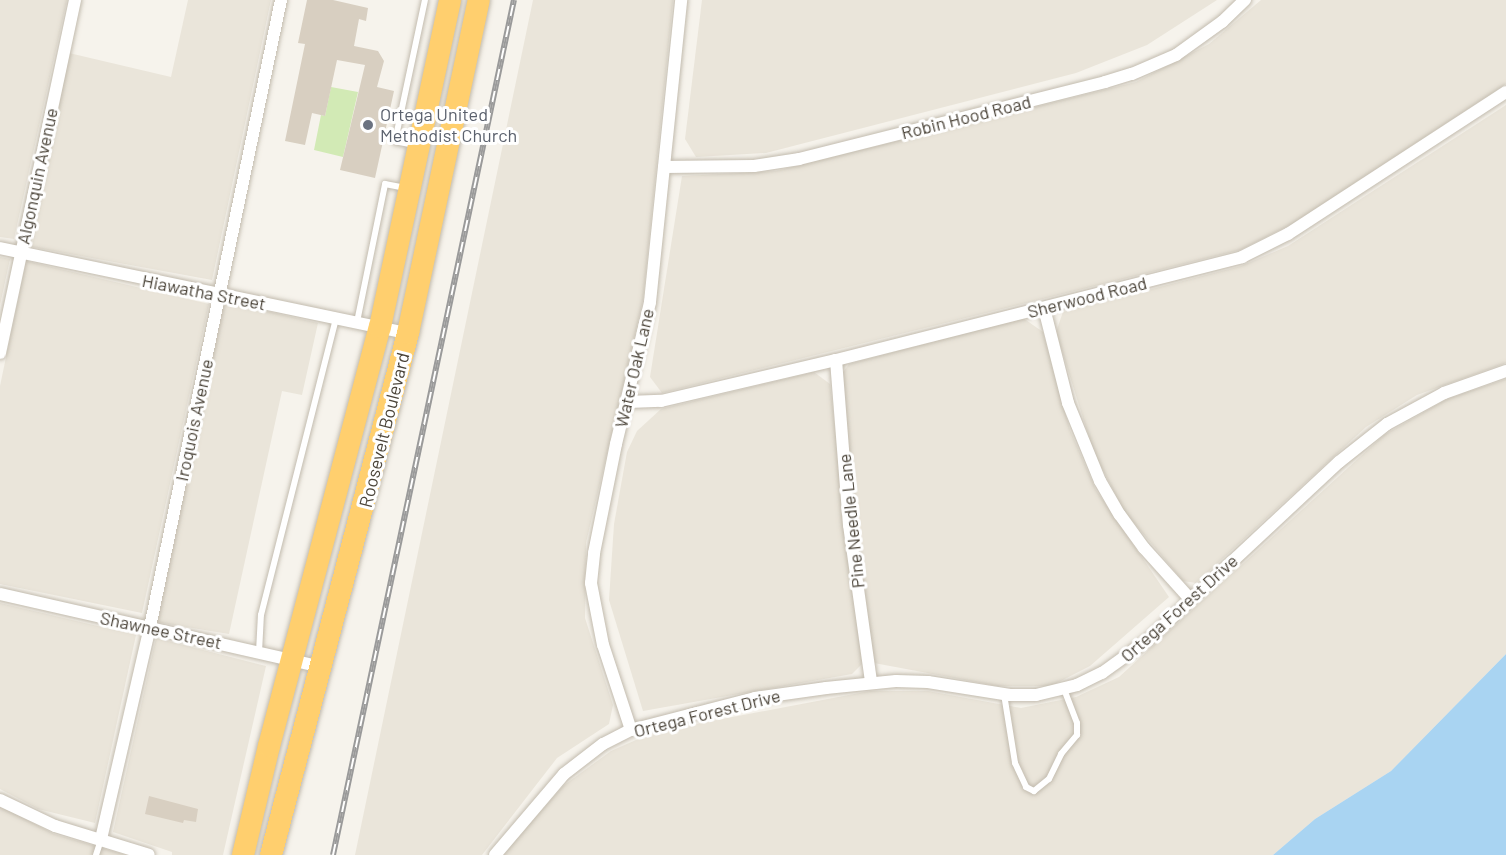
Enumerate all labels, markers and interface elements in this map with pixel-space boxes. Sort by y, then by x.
street label: Robin Hood Road [899,90,1033,144]
place label: Ortega United Methodist Church [380,104,517,146]
street label: Algonquin Avenue [12,106,62,246]
marker: Ortega United Methodist Church [361,118,375,132]
street label: Hiawatha Street [140,269,268,315]
street label: Sherwood Road [1025,272,1149,322]
street label: Water Oak Lane [610,306,658,430]
street label: Roosevelt Boulevard [354,350,414,510]
street label: Iroquois Avenue [171,357,217,483]
street label: Pine Needle Lane [833,453,869,589]
street label: Ortega Forest Drive [1116,550,1242,666]
street label: Shawnee Street [98,607,224,653]
street label: Ortega Forest Drive [631,684,783,742]

